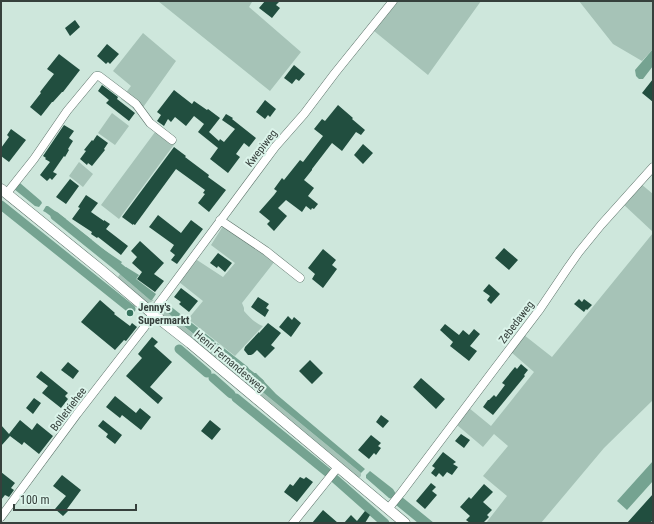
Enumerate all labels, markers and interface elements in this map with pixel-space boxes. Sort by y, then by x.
street label: Kwepiweg [243,127,280,170]
street label: Zebedaweg [496,298,537,346]
place label: Jenny's Supermarkt [138,301,190,327]
marker: Jenny's Supermarkt [125,308,135,318]
street label: Henri Fernandesweg [192,328,268,395]
street label: Bolletriehee [48,385,89,434]
scale bar [14,486,136,512]
text: 100 m [20,493,50,507]

